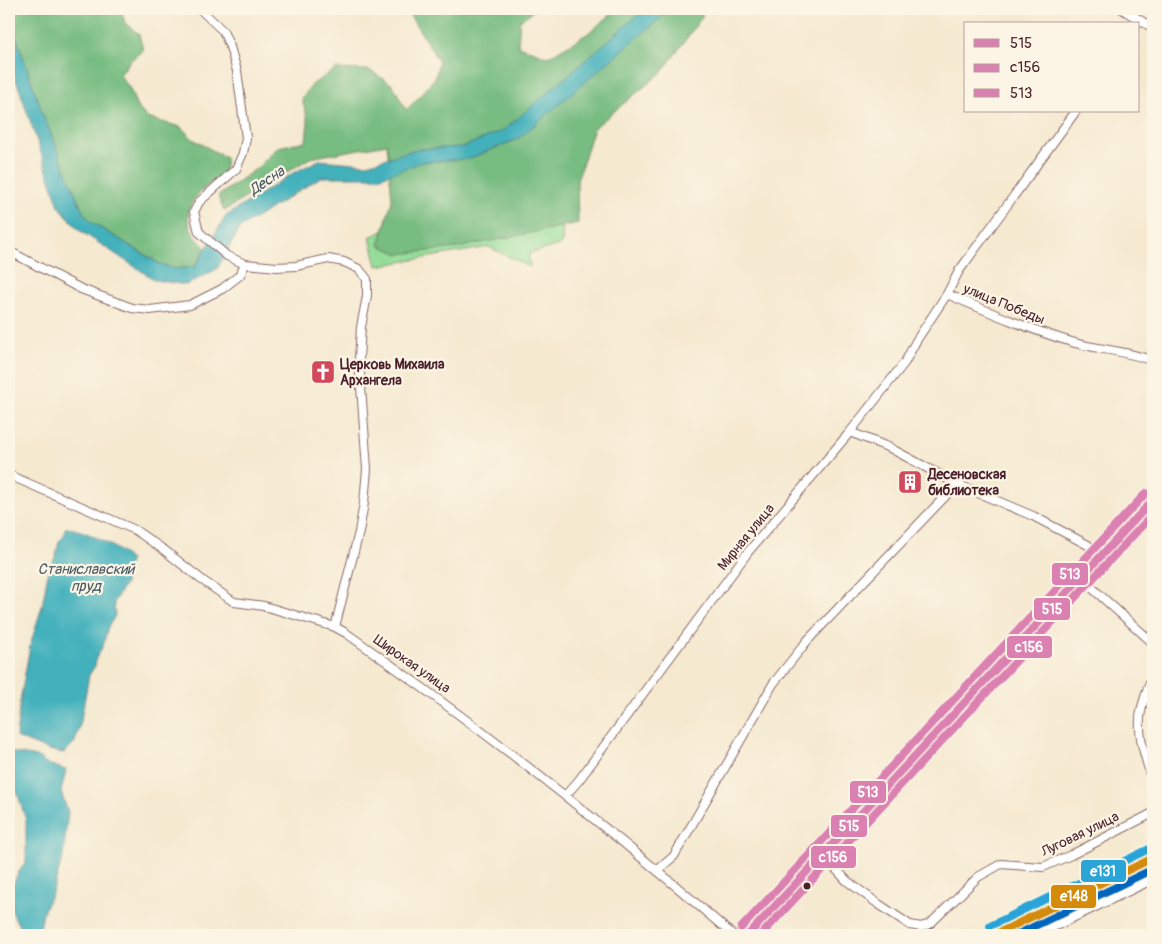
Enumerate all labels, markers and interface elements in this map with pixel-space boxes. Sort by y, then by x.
legend [964,22,1140,112]
text: 515 [1010,34,1032,53]
text: с156 [1010,58,1040,77]
text: 513 [1010,84,1032,103]
water label: Десна [245,162,289,200]
street label: улица Победы [960,280,1047,328]
place label: Церковь Михаила Архангела [340,356,445,389]
church icon: Церковь Михаила Архангела [310,359,336,385]
place label: Десеновская библиотека [927,466,1007,499]
building icon: Десеновская библиотека [897,469,923,495]
street label: Мирная улица [714,500,778,574]
water label: Станиславский пруд [37,560,136,596]
line badge: 513 [1051,562,1089,586]
text: 513 [1060,566,1081,583]
line badge: 515 [1033,597,1071,621]
text: 515 [1042,601,1063,618]
street label: Широкая улица [370,631,454,697]
line badge: с156 [1006,635,1053,659]
text: с156 [1014,639,1043,656]
line badge: 513 [849,780,887,804]
text: 513 [858,784,879,801]
street label: Луговая улица [1037,808,1122,861]
line badge: 515 [830,814,868,838]
text: 515 [839,818,860,835]
line badge: с156 [810,845,857,869]
text: с156 [818,849,847,866]
line badge: е131 [1080,859,1127,883]
text: е131 [1089,863,1116,880]
unlabelled marker [802,881,812,891]
line badge: е148 [1050,884,1097,909]
text: е148 [1059,888,1088,905]

